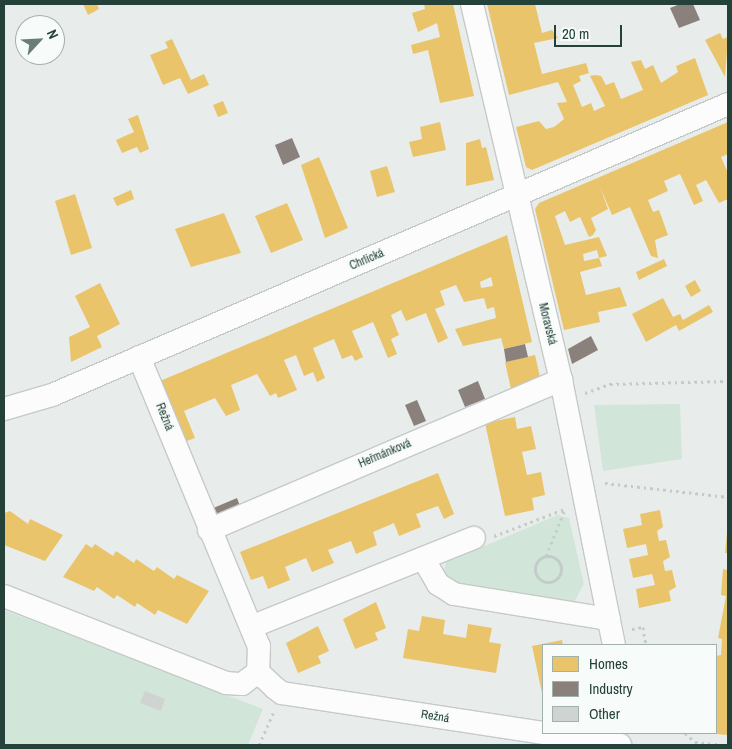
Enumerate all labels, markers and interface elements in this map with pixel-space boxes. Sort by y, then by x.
north arrow [15,15,65,65]
scale bar [557,15,624,47]
text: 20 m [562,23,589,44]
text: N [43,27,63,42]
street label: Chrlická [348,246,386,274]
street label: Moravská [535,302,559,346]
street label: Režná [152,401,176,433]
street label: Heřmánková [357,436,413,472]
legend [542,644,717,734]
text: Homes [589,653,628,674]
text: Industry [589,678,633,699]
text: Other [589,703,620,724]
street label: Režná [420,708,450,726]

